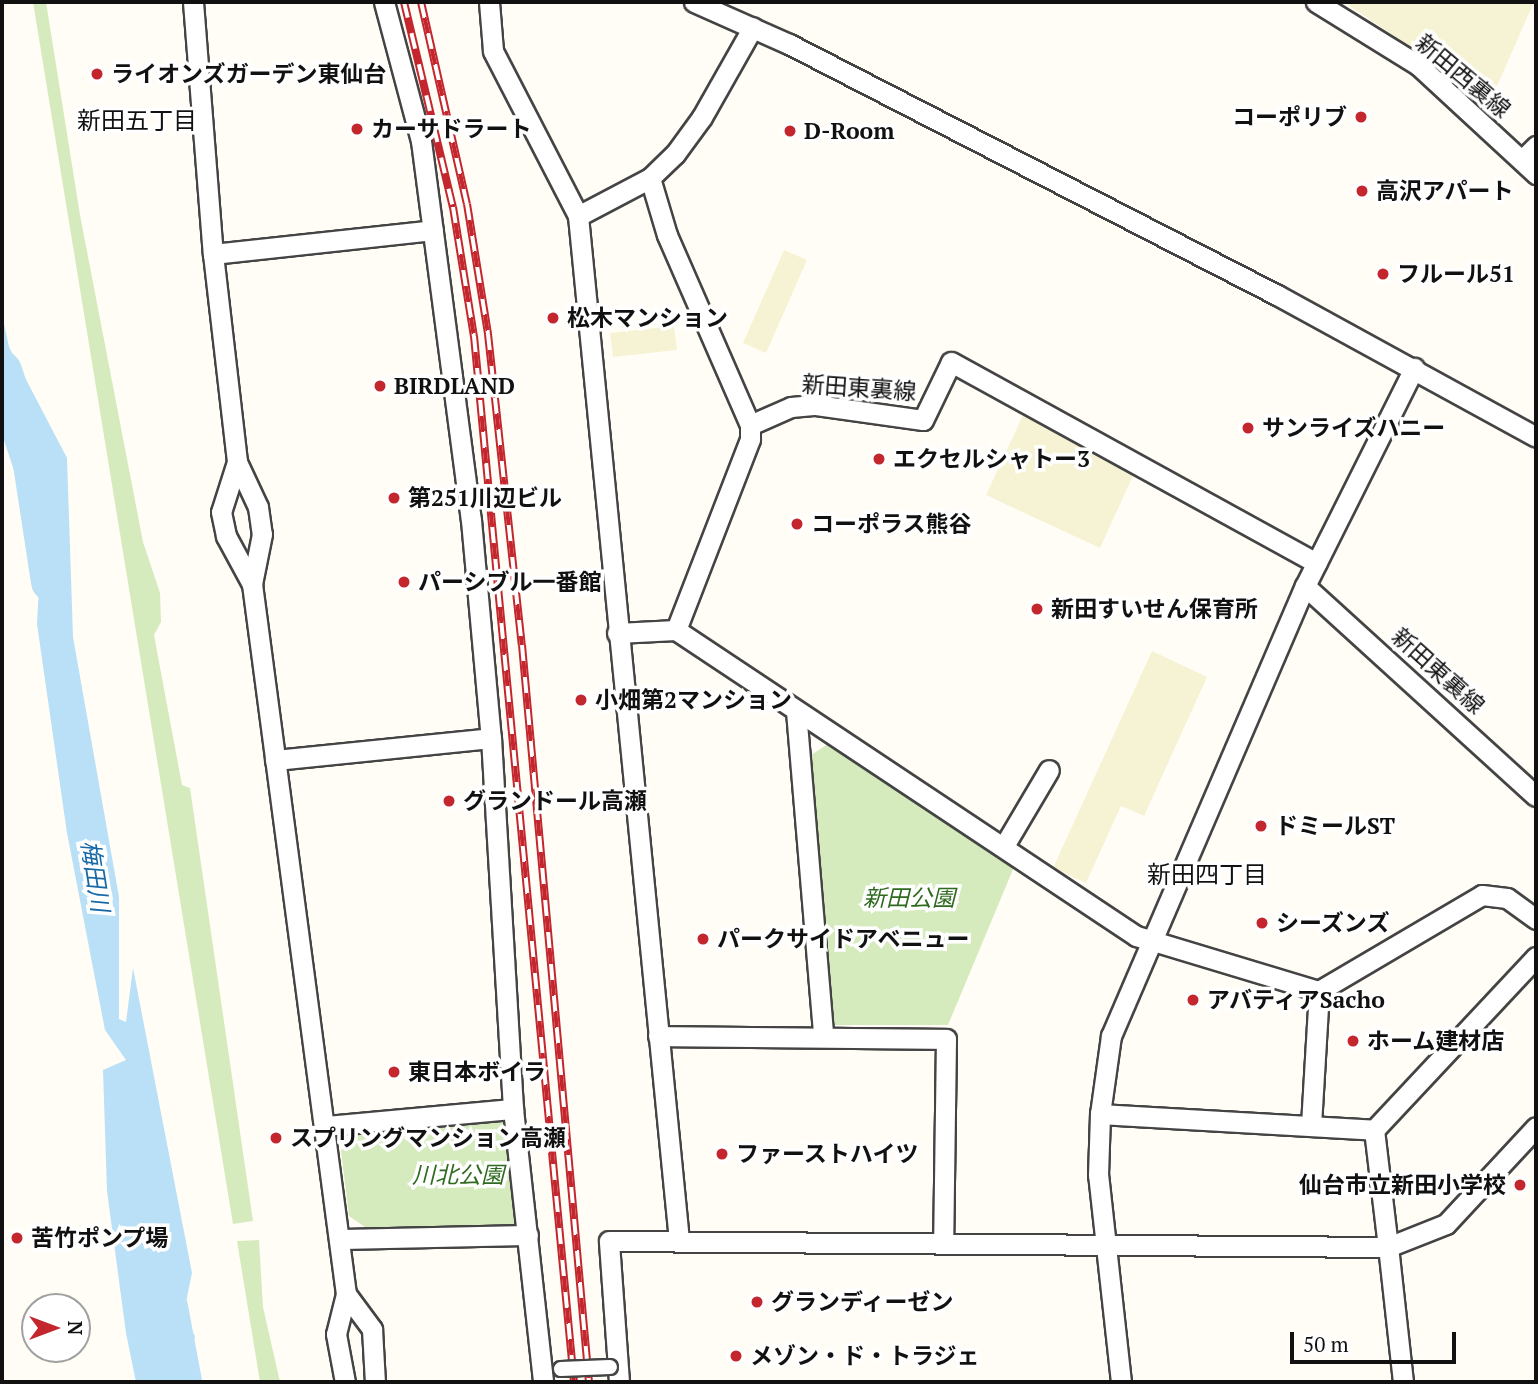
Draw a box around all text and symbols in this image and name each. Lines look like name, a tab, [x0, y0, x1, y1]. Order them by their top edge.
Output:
street label: 新田西裏線	[1410, 28, 1516, 124]
place label: ライオンズガーデン東仙台	[111, 60, 387, 88]
marker: ライオンズガーデン東仙台	[89, 66, 105, 82]
place label: コーポリブ	[1232, 103, 1347, 131]
district label: 新田五丁目	[77, 107, 197, 135]
marker: コーポリブ	[1353, 109, 1369, 125]
place label: カーサドラート	[371, 115, 532, 143]
place label: D-Room	[804, 117, 895, 145]
marker: カーサドラート	[349, 121, 365, 137]
marker: D-Room	[782, 123, 798, 139]
place label: 高沢アパート	[1376, 177, 1514, 205]
marker: 高沢アパート	[1354, 183, 1370, 199]
place label: フルール51	[1397, 260, 1515, 288]
marker: フルール51	[1375, 266, 1391, 282]
place label: 松木マンション	[567, 304, 728, 332]
marker: 松木マンション	[545, 310, 561, 326]
street label: 新田東裏線	[801, 370, 917, 406]
place label: BIRDLAND	[394, 372, 515, 400]
marker: BIRDLAND	[372, 378, 388, 394]
place label: サンライズハニー	[1262, 414, 1446, 442]
marker: サンライズハニー	[1240, 420, 1256, 436]
place label: エクセルシャトー3	[893, 445, 1090, 473]
marker: エクセルシャトー3	[871, 451, 887, 467]
place label: 第251川辺ビル	[408, 484, 562, 512]
marker: 第251川辺ビル	[386, 490, 402, 506]
place label: コーポラス熊谷	[811, 510, 972, 538]
marker: コーポラス熊谷	[789, 516, 805, 532]
place label: パーシブル一番館	[418, 568, 602, 596]
marker: パーシブル一番館	[396, 574, 412, 590]
place label: 新田すいせん保育所	[1051, 595, 1258, 623]
marker: 新田すいせん保育所	[1029, 601, 1045, 617]
street label: 新田東裏線	[1386, 622, 1490, 720]
place label: 小畑第2マンション	[595, 686, 792, 714]
marker: 小畑第2マンション	[573, 692, 589, 708]
place label: グランドール高瀬	[463, 787, 647, 815]
marker: グランドール高瀬	[441, 793, 457, 809]
place label: ドミールST	[1275, 812, 1395, 840]
marker: ドミールST	[1253, 818, 1269, 834]
water label: 梅田川	[75, 838, 115, 914]
district label: 新田四丁目	[1147, 861, 1267, 889]
park label: 新田公園	[863, 884, 955, 912]
place label: シーズンズ	[1276, 909, 1391, 937]
marker: シーズンズ	[1254, 915, 1270, 931]
place label: パークサイドアベニュー	[717, 925, 970, 953]
marker: パークサイドアベニュー	[695, 931, 711, 947]
place label: アバティアSacho	[1207, 986, 1387, 1014]
marker: アバティアSacho	[1185, 992, 1201, 1008]
place label: ホーム建材店	[1367, 1027, 1505, 1055]
marker: ホーム建材店	[1345, 1033, 1361, 1049]
place label: 東日本ボイラ	[408, 1058, 546, 1086]
marker: 東日本ボイラ	[386, 1064, 402, 1080]
place label: スプリングマンション高瀬	[290, 1124, 566, 1152]
marker: スプリングマンション高瀬	[268, 1130, 284, 1146]
place label: ファーストハイツ	[736, 1140, 920, 1168]
marker: ファーストハイツ	[714, 1146, 730, 1162]
park label: 川北公園	[412, 1161, 504, 1189]
place label: 仙台市立新田小学校	[1299, 1171, 1506, 1199]
marker: 仙台市立新田小学校	[1512, 1177, 1528, 1193]
place label: 苦竹ポンプ場	[31, 1224, 169, 1252]
marker: 苦竹ポンプ場	[9, 1230, 25, 1246]
place label: グランディーゼン	[771, 1288, 955, 1316]
north arrow	[21, 1293, 91, 1363]
marker: グランディーゼン	[749, 1294, 765, 1310]
scale bar	[1293, 1318, 1459, 1362]
text: N	[63, 1321, 88, 1335]
text: 50 m	[1303, 1330, 1349, 1358]
place label: メゾン・ド・トラジェ	[750, 1342, 980, 1370]
marker: メゾン・ド・トラジェ	[728, 1348, 744, 1364]

